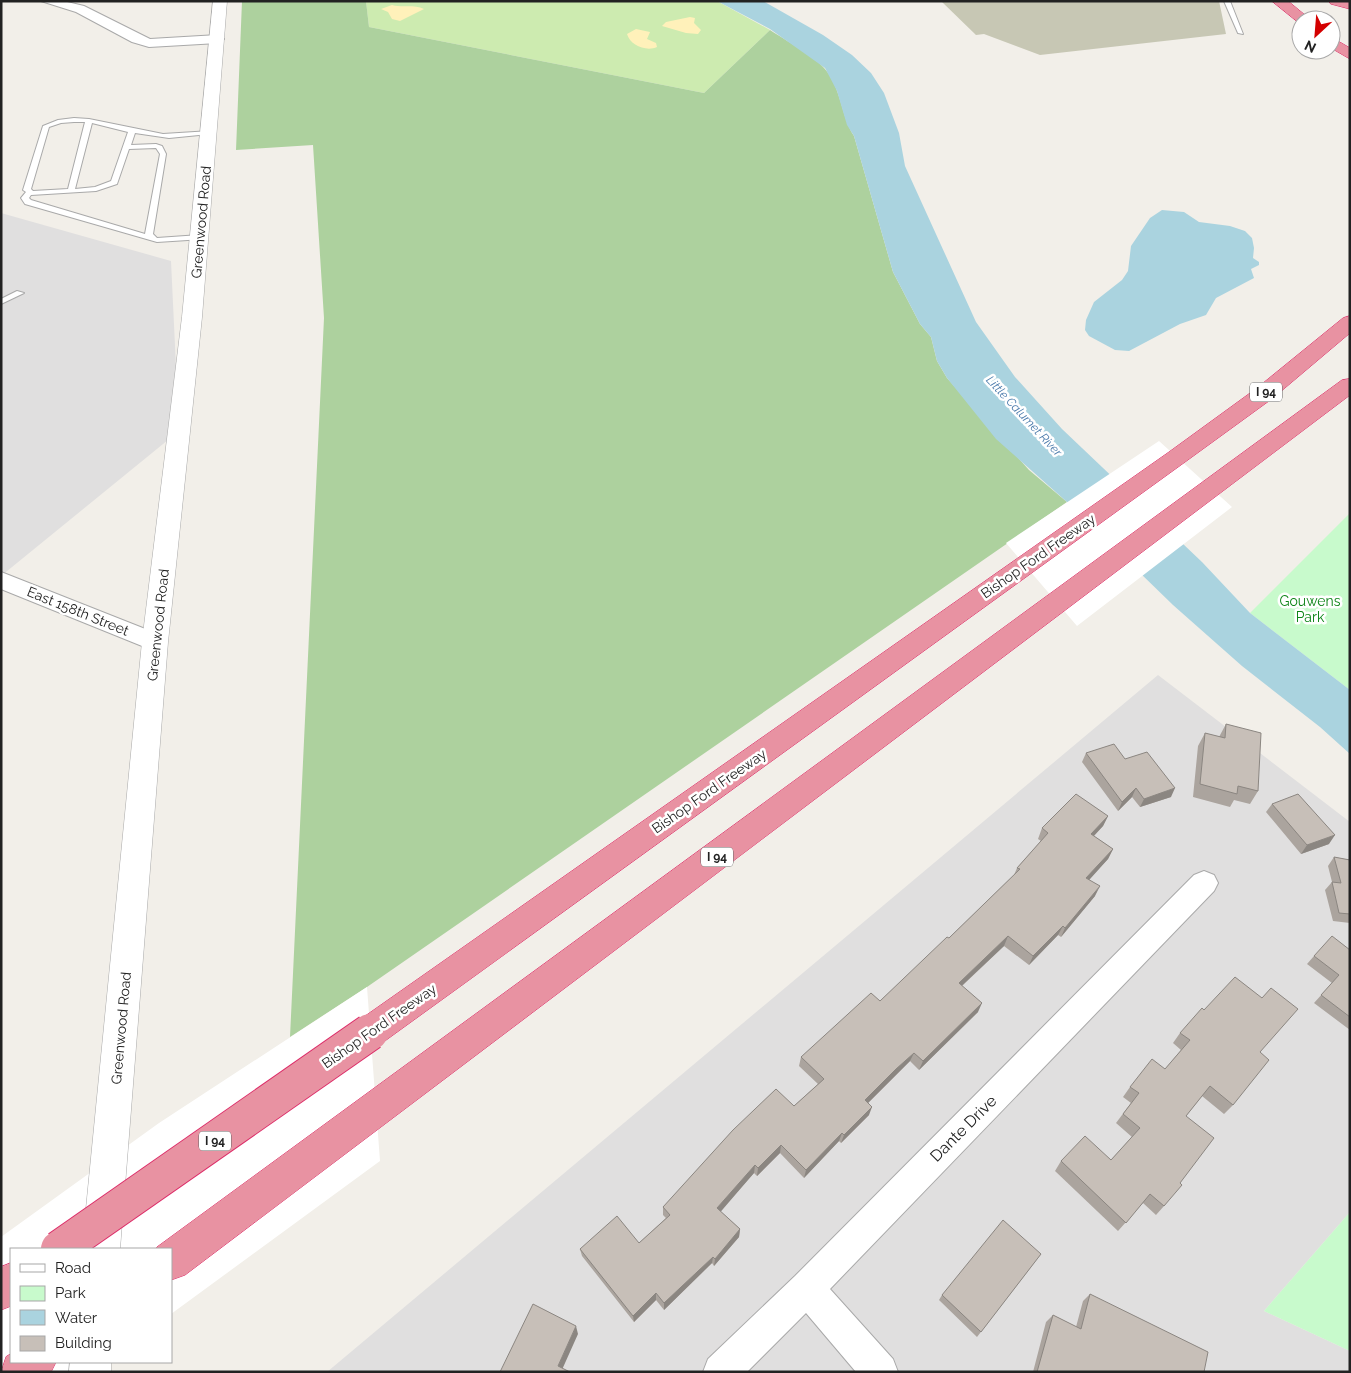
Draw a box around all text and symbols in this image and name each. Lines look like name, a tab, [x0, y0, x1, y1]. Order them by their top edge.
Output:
north arrow	[1291, 10, 1341, 60]
text: N	[1302, 37, 1319, 56]
street label: Greenwood Road	[188, 165, 214, 279]
water label: Little Calumet River	[983, 373, 1065, 460]
road number: I 94	[1250, 382, 1282, 402]
street label: Bishop Ford Freeway	[978, 510, 1099, 601]
street label: Greenwood Road	[144, 568, 172, 682]
street label: East 158th Street	[25, 583, 131, 639]
park label: Gouwens Park	[1280, 593, 1341, 625]
street label: Bishop Ford Freeway	[649, 745, 770, 836]
road number: I 94	[701, 848, 733, 866]
street label: Greenwood Road	[108, 971, 134, 1085]
street label: Bishop Ford Freeway	[319, 980, 440, 1071]
street label: Dante Drive	[926, 1091, 1001, 1166]
road number: I 94	[199, 1132, 231, 1150]
legend	[10, 1248, 172, 1363]
text: Road	[55, 1259, 91, 1277]
text: Park	[55, 1284, 86, 1302]
text: Water	[55, 1309, 98, 1327]
text: Building	[55, 1334, 112, 1352]

